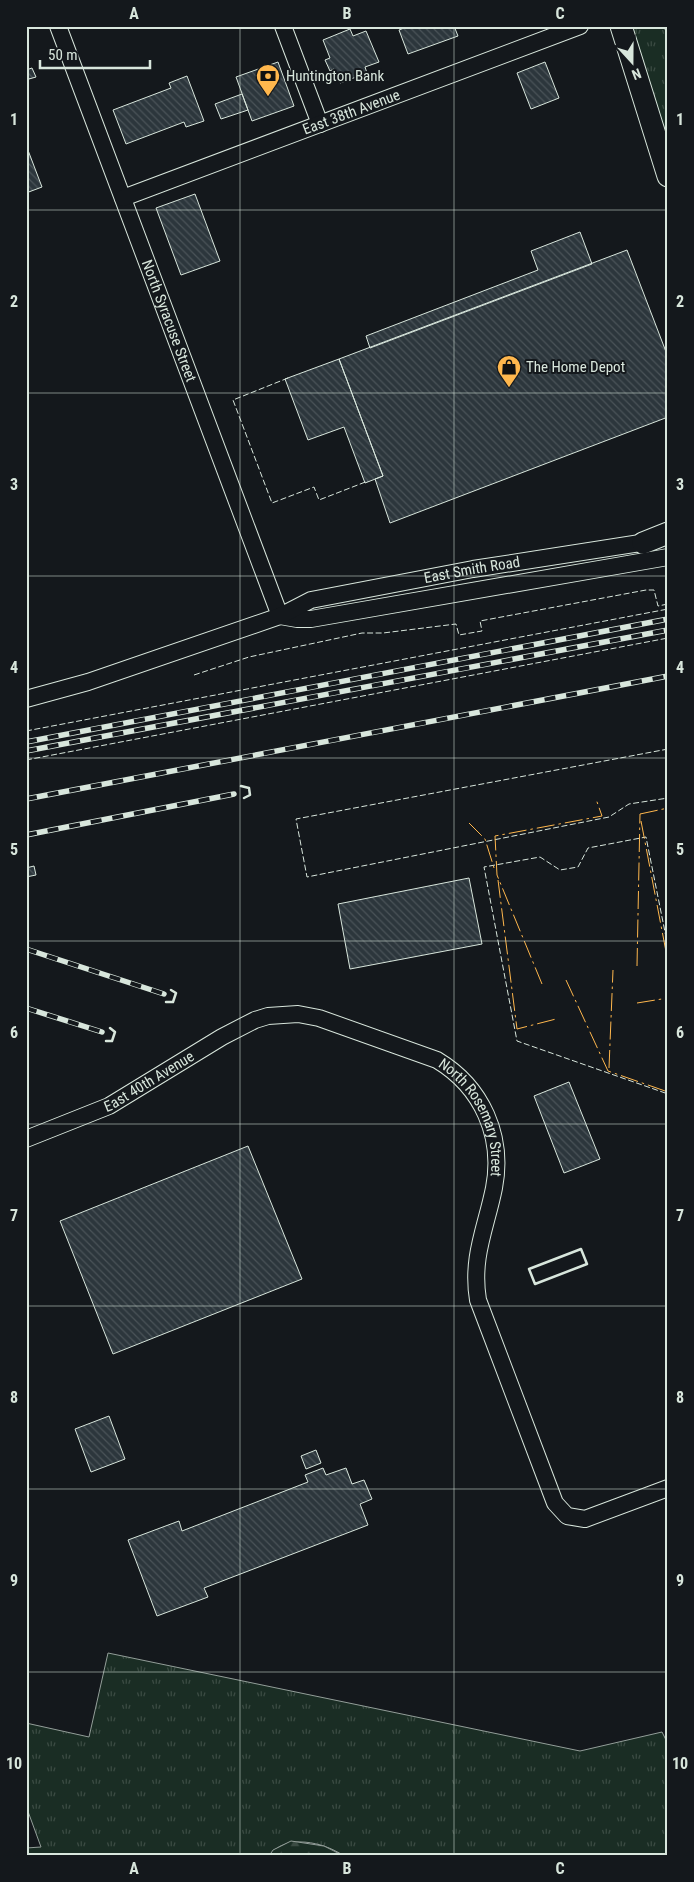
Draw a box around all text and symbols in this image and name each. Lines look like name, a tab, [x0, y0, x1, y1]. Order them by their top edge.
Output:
text: A	[129, 4, 139, 23]
text: B	[343, 4, 352, 23]
text: C	[555, 4, 565, 23]
scale bar	[40, 38, 150, 70]
north arrow	[606, 38, 656, 88]
text: 50 m	[48, 46, 78, 64]
bank icon: Huntington Bank	[255, 63, 281, 97]
text: N	[630, 65, 644, 83]
place label: Huntington Bank	[286, 67, 385, 85]
street label: East 38th Avenue	[300, 86, 403, 139]
text: 1	[10, 110, 18, 129]
text: 1	[676, 110, 684, 129]
street label: North Syracuse Street	[138, 257, 200, 384]
text: 2	[10, 292, 18, 311]
text: 2	[676, 292, 684, 311]
shop icon: The Home Depot	[496, 354, 522, 388]
place label: The Home Depot	[526, 358, 625, 376]
text: 3	[10, 475, 18, 494]
text: 3	[676, 475, 684, 494]
street label: East Smith Road	[422, 553, 521, 587]
text: 4	[10, 658, 18, 677]
text: 4	[676, 658, 684, 677]
text: 5	[10, 840, 18, 859]
text: 5	[676, 840, 684, 859]
text: 6	[10, 1023, 18, 1042]
text: 6	[676, 1023, 684, 1042]
street label: East 40th Avenue	[101, 1047, 197, 1116]
street label: North Rosemary Street	[435, 1055, 505, 1177]
text: 7	[10, 1206, 18, 1225]
text: 7	[676, 1206, 684, 1225]
text: 8	[10, 1388, 18, 1407]
text: 8	[676, 1388, 684, 1407]
text: 9	[10, 1571, 18, 1590]
text: 9	[676, 1571, 684, 1590]
text: 10	[6, 1754, 22, 1773]
text: 10	[672, 1754, 688, 1773]
text: A	[129, 1859, 139, 1878]
text: B	[343, 1859, 352, 1878]
text: C	[555, 1859, 565, 1878]

